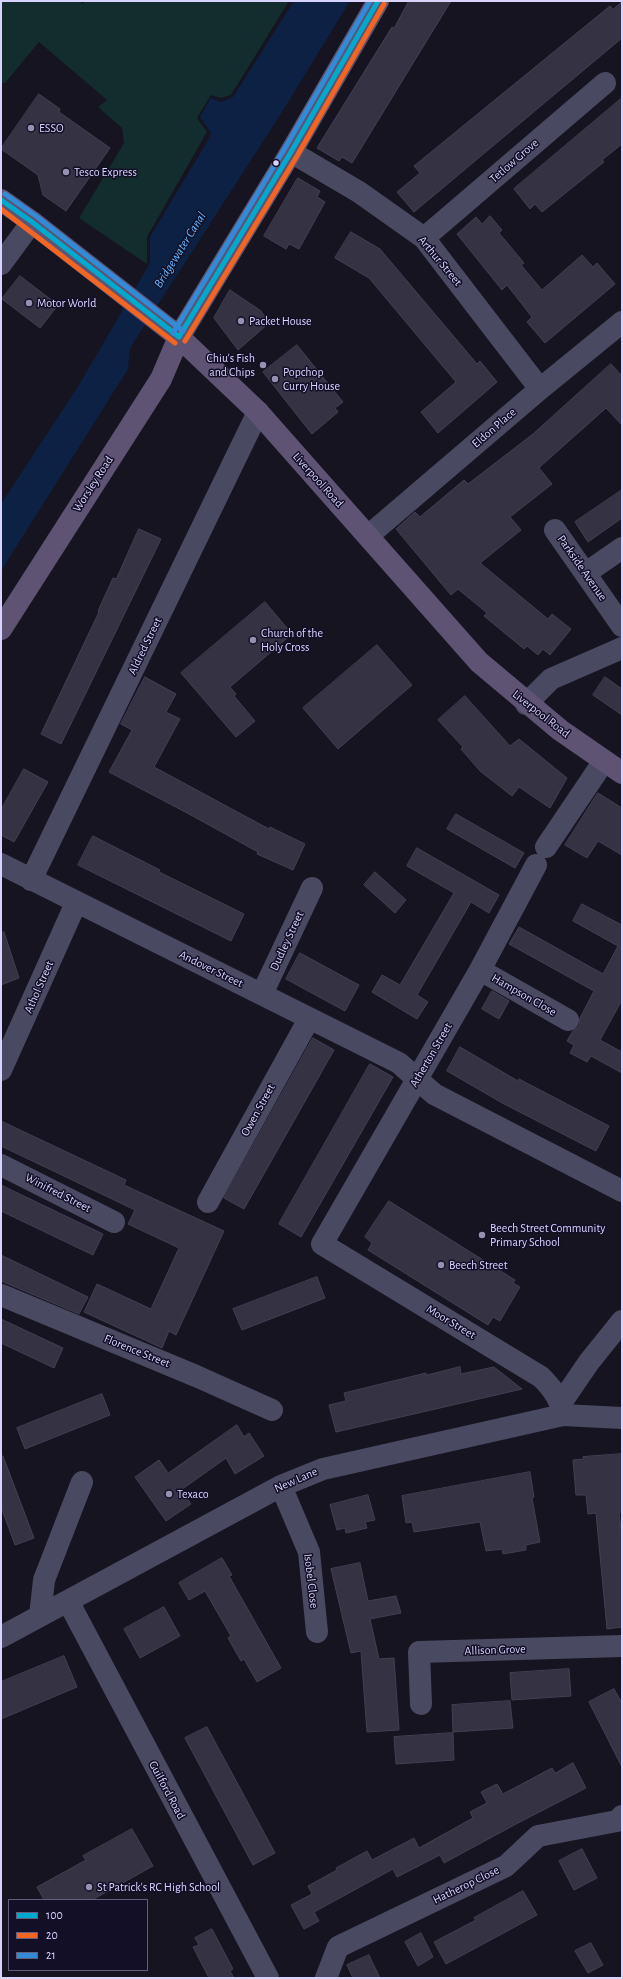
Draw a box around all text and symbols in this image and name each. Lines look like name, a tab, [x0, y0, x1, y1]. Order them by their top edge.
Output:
place label: ESSO	[39, 121, 64, 135]
marker: ESSO	[26, 123, 36, 133]
street label: Tetlow Grove	[487, 136, 541, 186]
unlabelled marker	[271, 158, 281, 168]
place label: Tesco Express	[74, 165, 137, 179]
marker: Tesco Express	[61, 167, 71, 177]
water label: Bridgewater Canal	[150, 209, 210, 291]
street label: Arthur Street	[415, 233, 465, 289]
place label: Motor World	[37, 296, 96, 310]
marker: Motor World	[24, 298, 34, 308]
place label: Packet House	[249, 314, 312, 328]
marker: Packet House	[236, 316, 246, 326]
place label: Chiu's Fish and Chips	[207, 351, 255, 379]
marker: Chiu's Fish and Chips	[258, 360, 268, 370]
place label: Popchop Curry House	[283, 365, 340, 393]
marker: Popchop Curry House	[270, 374, 280, 384]
street label: Eldon Place	[469, 405, 519, 451]
street label: Liverpool Road	[290, 450, 346, 510]
street label: Worsley Road	[70, 453, 116, 515]
street label: Parkside Avenue	[554, 532, 610, 604]
street label: Aldred Street	[125, 615, 165, 677]
place label: Church of the Holy Cross	[261, 626, 323, 654]
marker: Church of the Holy Cross	[248, 635, 258, 645]
street label: Liverpool Road	[509, 687, 573, 741]
street label: Dudley Street	[267, 909, 307, 973]
street label: Andover Street	[177, 947, 245, 991]
street label: Athol Street	[21, 959, 57, 1015]
street label: Hampson Close	[489, 971, 559, 1019]
street label: Atherton Street	[407, 1020, 455, 1090]
street label: Owen Street	[238, 1081, 278, 1139]
street label: Winifred Street	[23, 1170, 93, 1216]
place label: Beech Street Community Primary School	[490, 1221, 605, 1249]
marker: Beech Street Community Primary School	[477, 1230, 487, 1240]
place label: Beech Street	[449, 1258, 507, 1272]
marker: Beech Street	[436, 1260, 446, 1270]
street label: Moor Street	[424, 1302, 478, 1342]
street label: Florence Street	[102, 1331, 172, 1371]
street label: New Lane	[272, 1464, 320, 1496]
place label: Texaco	[177, 1487, 209, 1501]
marker: Texaco	[164, 1489, 174, 1499]
street label: Isobel Close	[301, 1553, 321, 1609]
street label: Allison Grove	[464, 1642, 526, 1658]
street label: Guilford Road	[146, 1758, 188, 1822]
street label: Hatherop Close	[430, 1863, 502, 1907]
place label: St Patrick's RC High School	[97, 1880, 220, 1894]
marker: St Patrick's RC High School	[84, 1882, 94, 1892]
legend	[8, 1899, 148, 1971]
text: 100	[46, 1909, 63, 1921]
text: 20	[46, 1929, 58, 1941]
text: 21	[46, 1949, 56, 1961]

